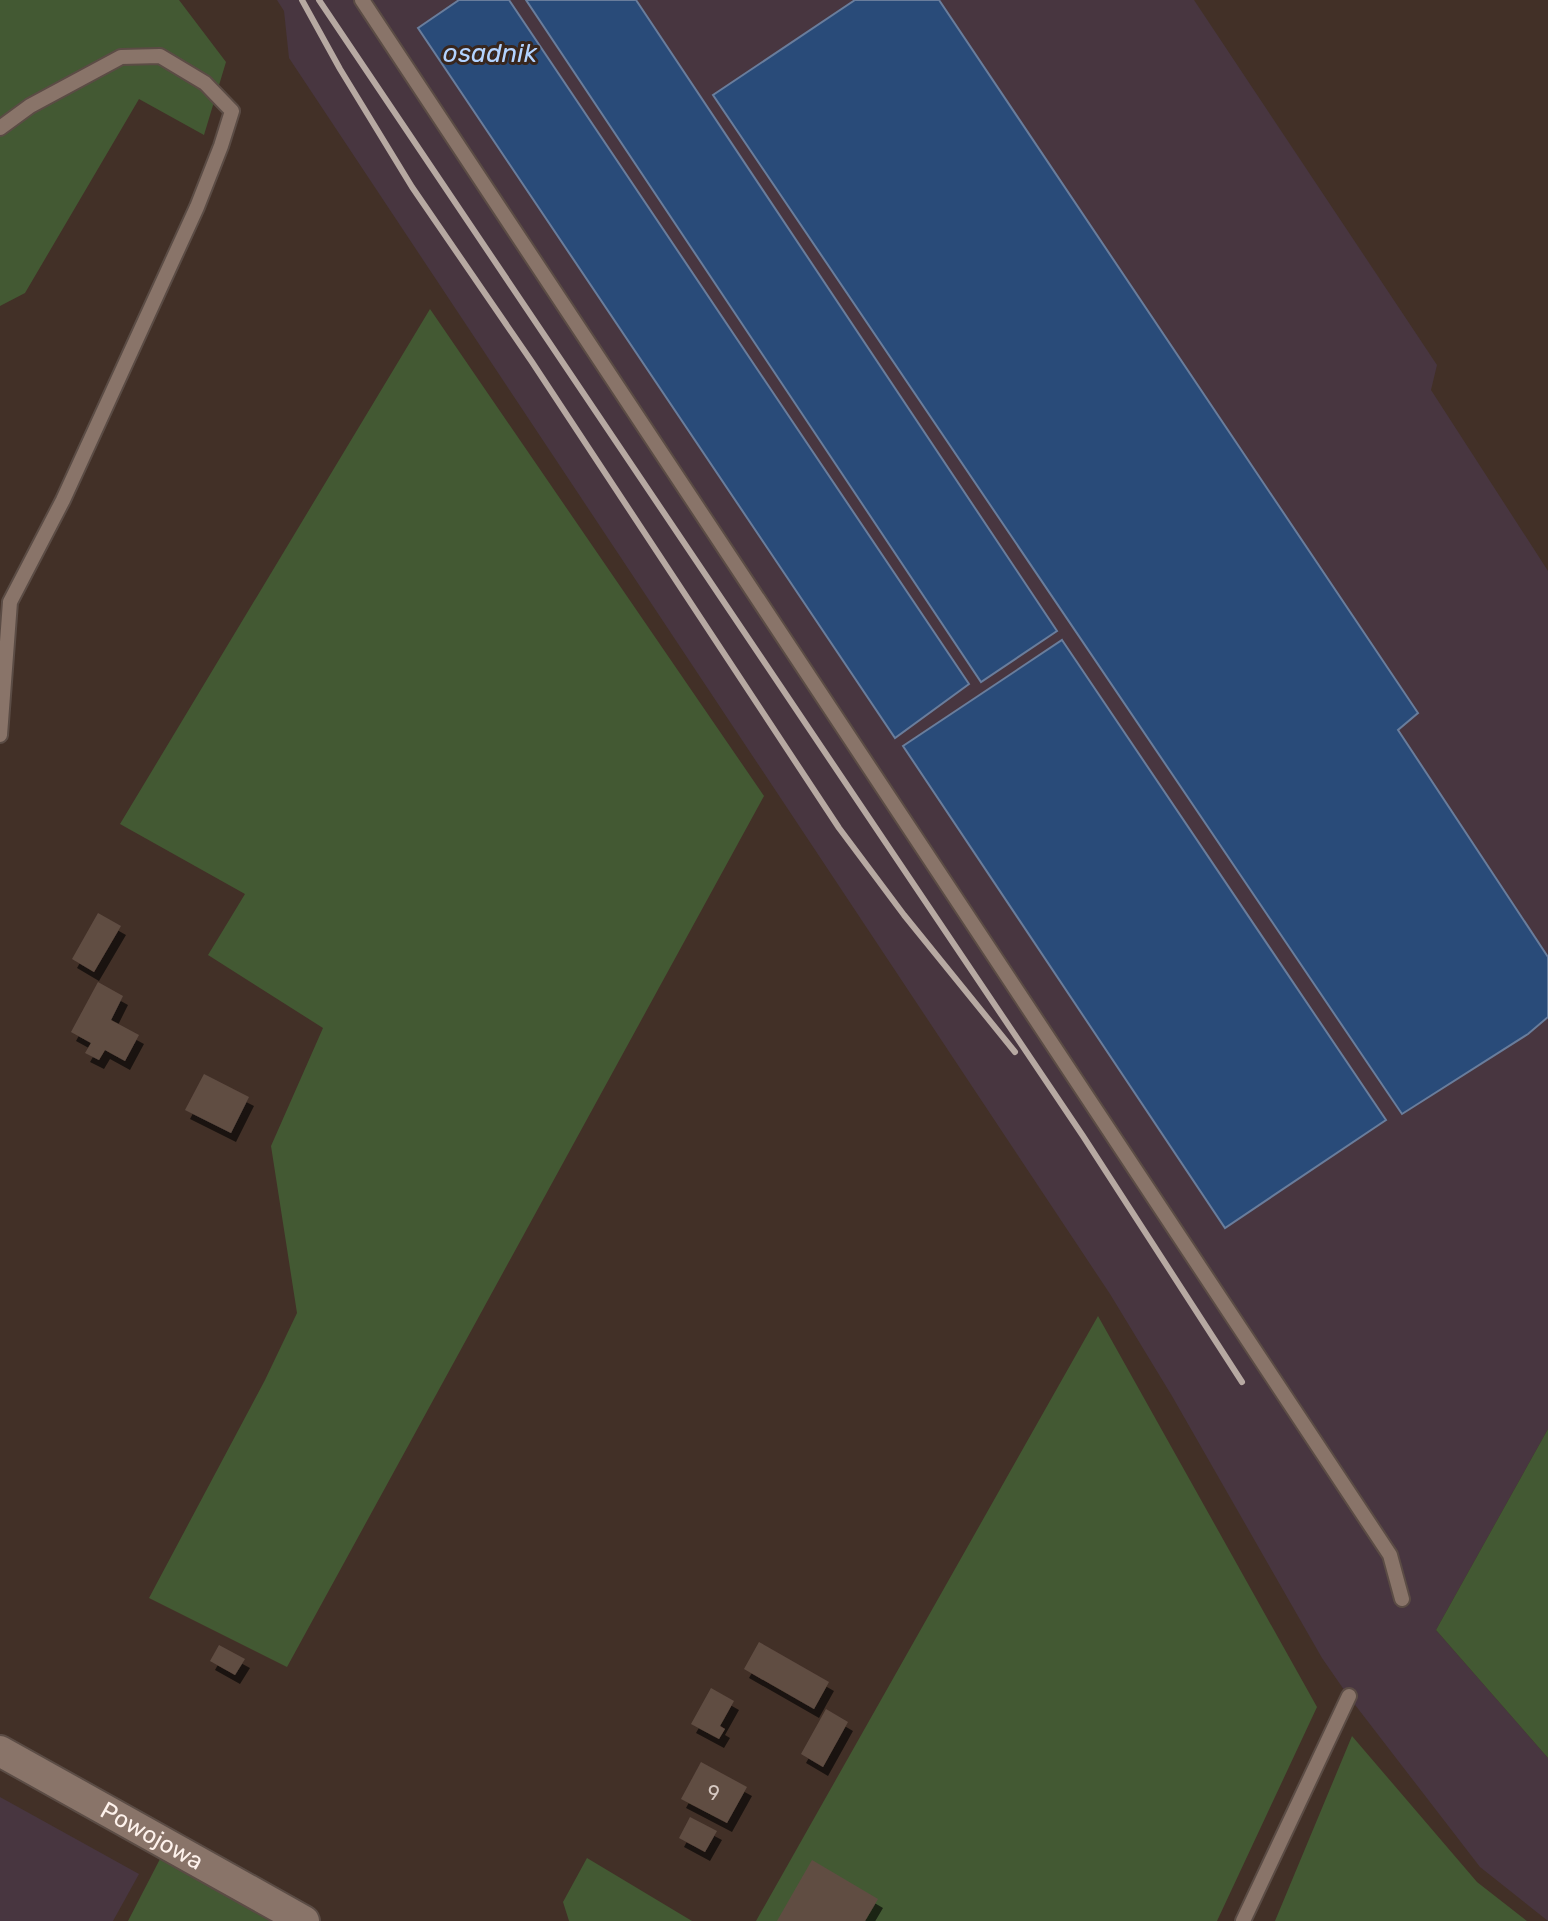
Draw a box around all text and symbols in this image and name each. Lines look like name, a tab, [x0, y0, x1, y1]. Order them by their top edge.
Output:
water label: osadnik	[443, 38, 538, 69]
house number: 9	[708, 1781, 720, 1805]
street label: Powojowa	[96, 1796, 208, 1876]

